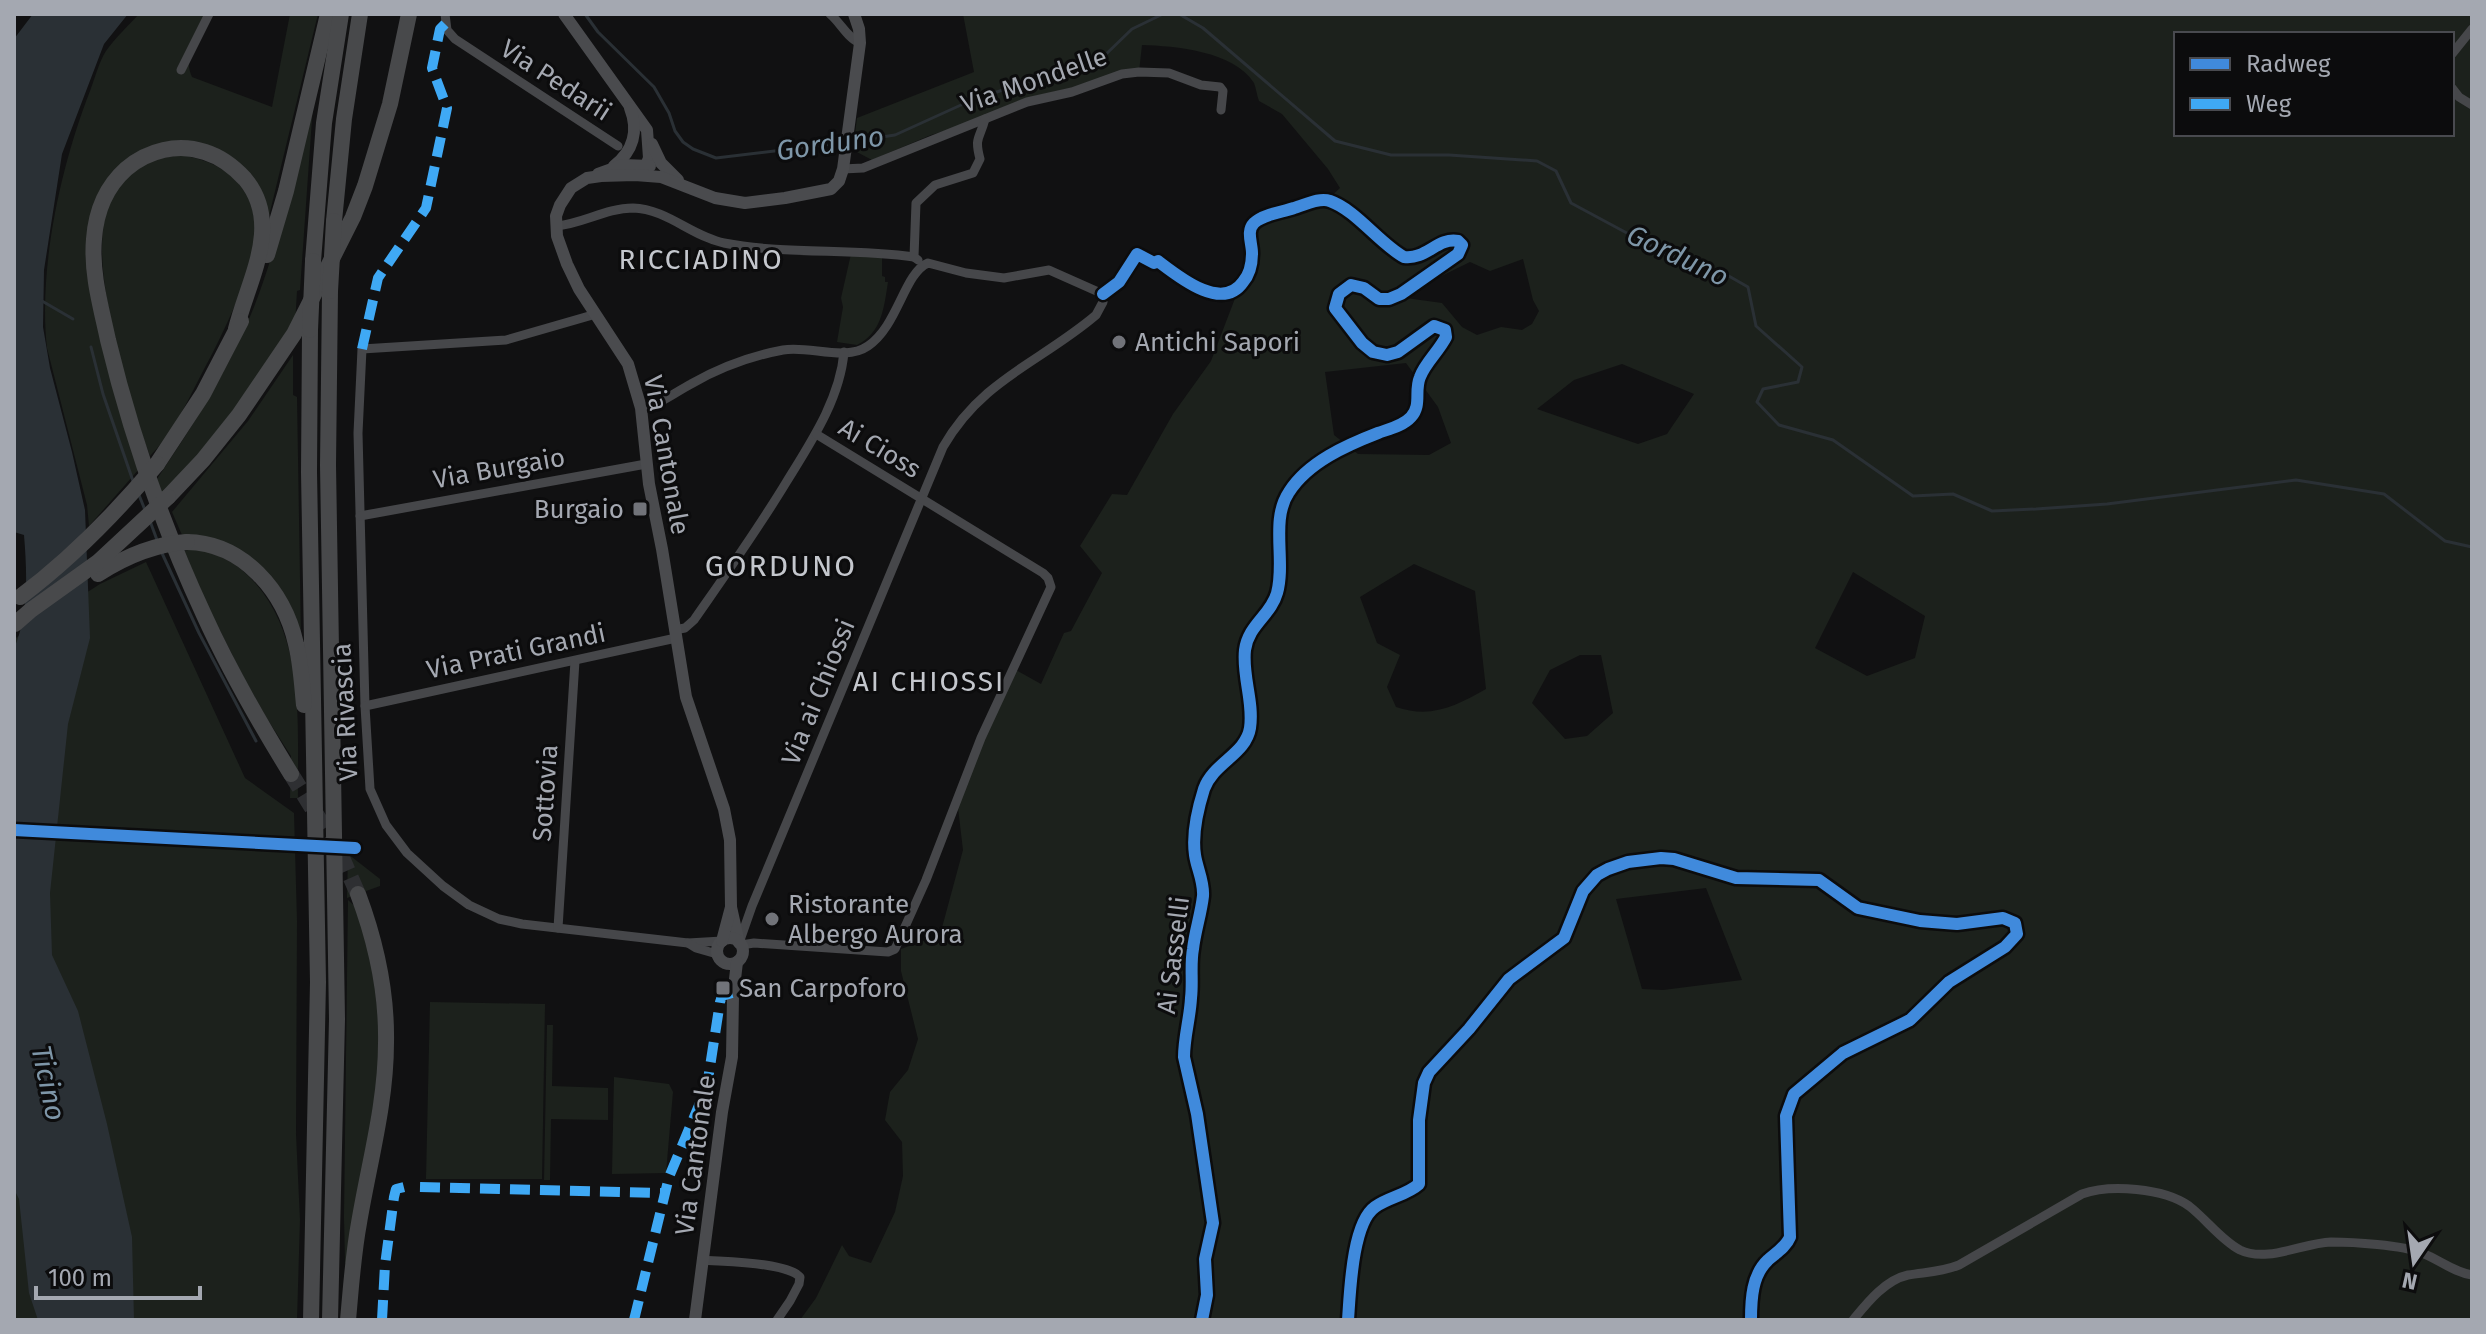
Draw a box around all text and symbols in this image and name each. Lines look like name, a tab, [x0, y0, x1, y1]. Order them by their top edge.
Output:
legend	[2174, 32, 2454, 136]
street label: Via Pedarii	[495, 33, 617, 128]
street label: Via Mondelle	[957, 41, 1111, 120]
text: Radweg	[2246, 50, 2331, 78]
text: Weg	[2246, 90, 2292, 118]
water label: Gorduno	[774, 120, 886, 167]
water label: Gorduno	[1622, 218, 1734, 293]
district label: RICCIADINO	[618, 243, 784, 276]
place label: Antichi Sapori	[1135, 327, 1300, 358]
marker: Antichi Sapori	[1110, 333, 1128, 351]
street label: Via Cantonale	[637, 373, 696, 537]
street label: Ai Cioss	[833, 412, 926, 485]
street label: Via Burgaio	[431, 442, 567, 495]
place label: Burgaio	[534, 494, 624, 525]
marker: Burgaio	[631, 500, 649, 518]
district label: GORDUNO	[705, 548, 857, 584]
street label: Via ai Chiossi	[775, 615, 862, 770]
street label: Via Prati Grandi	[424, 617, 608, 686]
street label: Via Rivascia	[326, 642, 365, 782]
district label: AI CHIOSSI	[853, 665, 1005, 698]
street label: Sottovia	[527, 744, 564, 843]
place label: Ristorante Albergo Aurora	[788, 889, 963, 950]
street label: Ai Sasselli	[1151, 895, 1196, 1015]
marker: Ristorante Albergo Aurora	[763, 910, 781, 928]
place label: San Carpoforo	[739, 973, 907, 1004]
marker: San Carpoforo	[714, 979, 732, 997]
water label: Ticino	[25, 1043, 73, 1123]
street label: Via Cantonale	[669, 1073, 722, 1237]
north arrow	[2374, 1222, 2454, 1302]
scale bar	[36, 1250, 200, 1300]
text: 100 m	[48, 1264, 112, 1292]
text: N	[2399, 1266, 2420, 1296]

